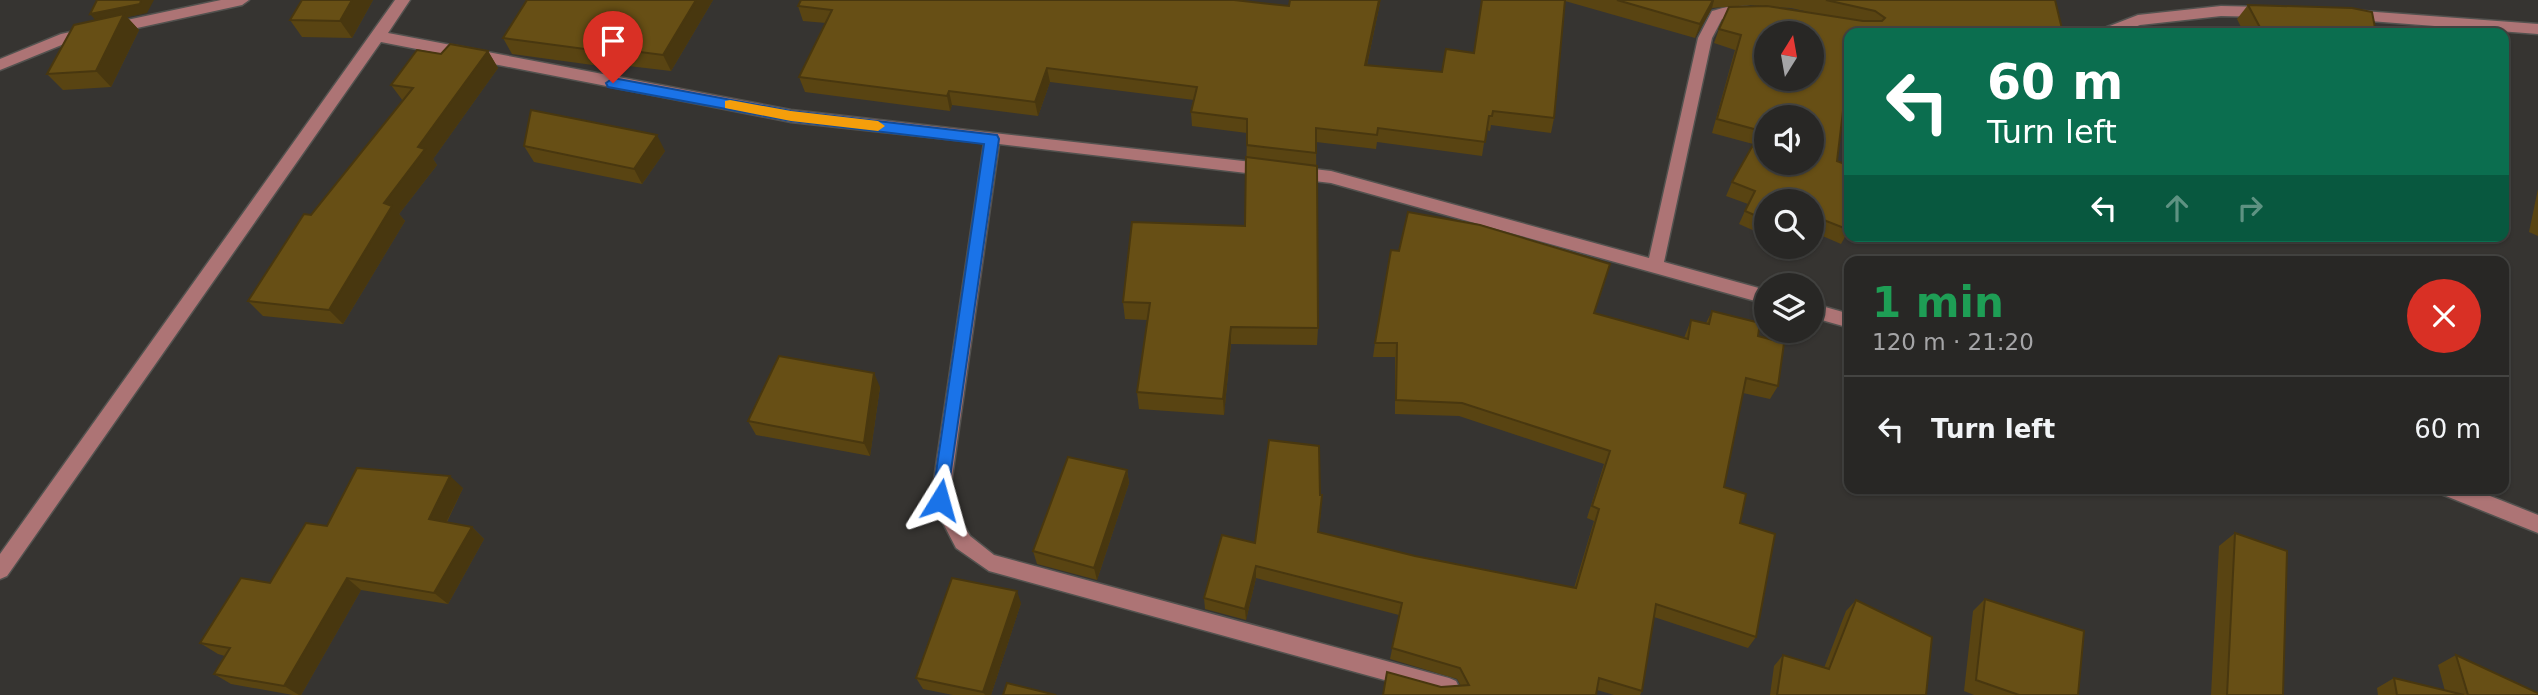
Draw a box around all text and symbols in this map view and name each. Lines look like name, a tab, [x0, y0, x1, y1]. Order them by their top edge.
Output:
pin	[583, 11, 643, 83]
north arrow	[1754, 21, 1824, 91]
map controls	[1754, 21, 1824, 343]
icon: arrive	[594, 22, 632, 60]
text: 60 m	[1987, 54, 2123, 111]
icon: left	[1872, 56, 1963, 147]
button: sound	[1754, 105, 1824, 175]
text: Turn left	[1987, 113, 2117, 151]
button: search	[1754, 189, 1824, 259]
icon: left	[2085, 189, 2123, 227]
icon: ahead	[2158, 189, 2196, 227]
icon: right	[2231, 189, 2269, 227]
button: layers	[1754, 273, 1824, 343]
text: 1 min	[1872, 278, 2004, 327]
button: close	[2407, 279, 2481, 353]
text: 120 m · 21:20	[1872, 329, 2034, 355]
icon: left	[1872, 410, 1910, 448]
text: Turn left	[1931, 414, 2055, 444]
text: 60 m	[2414, 414, 2481, 444]
position arrow	[903, 463, 977, 537]

